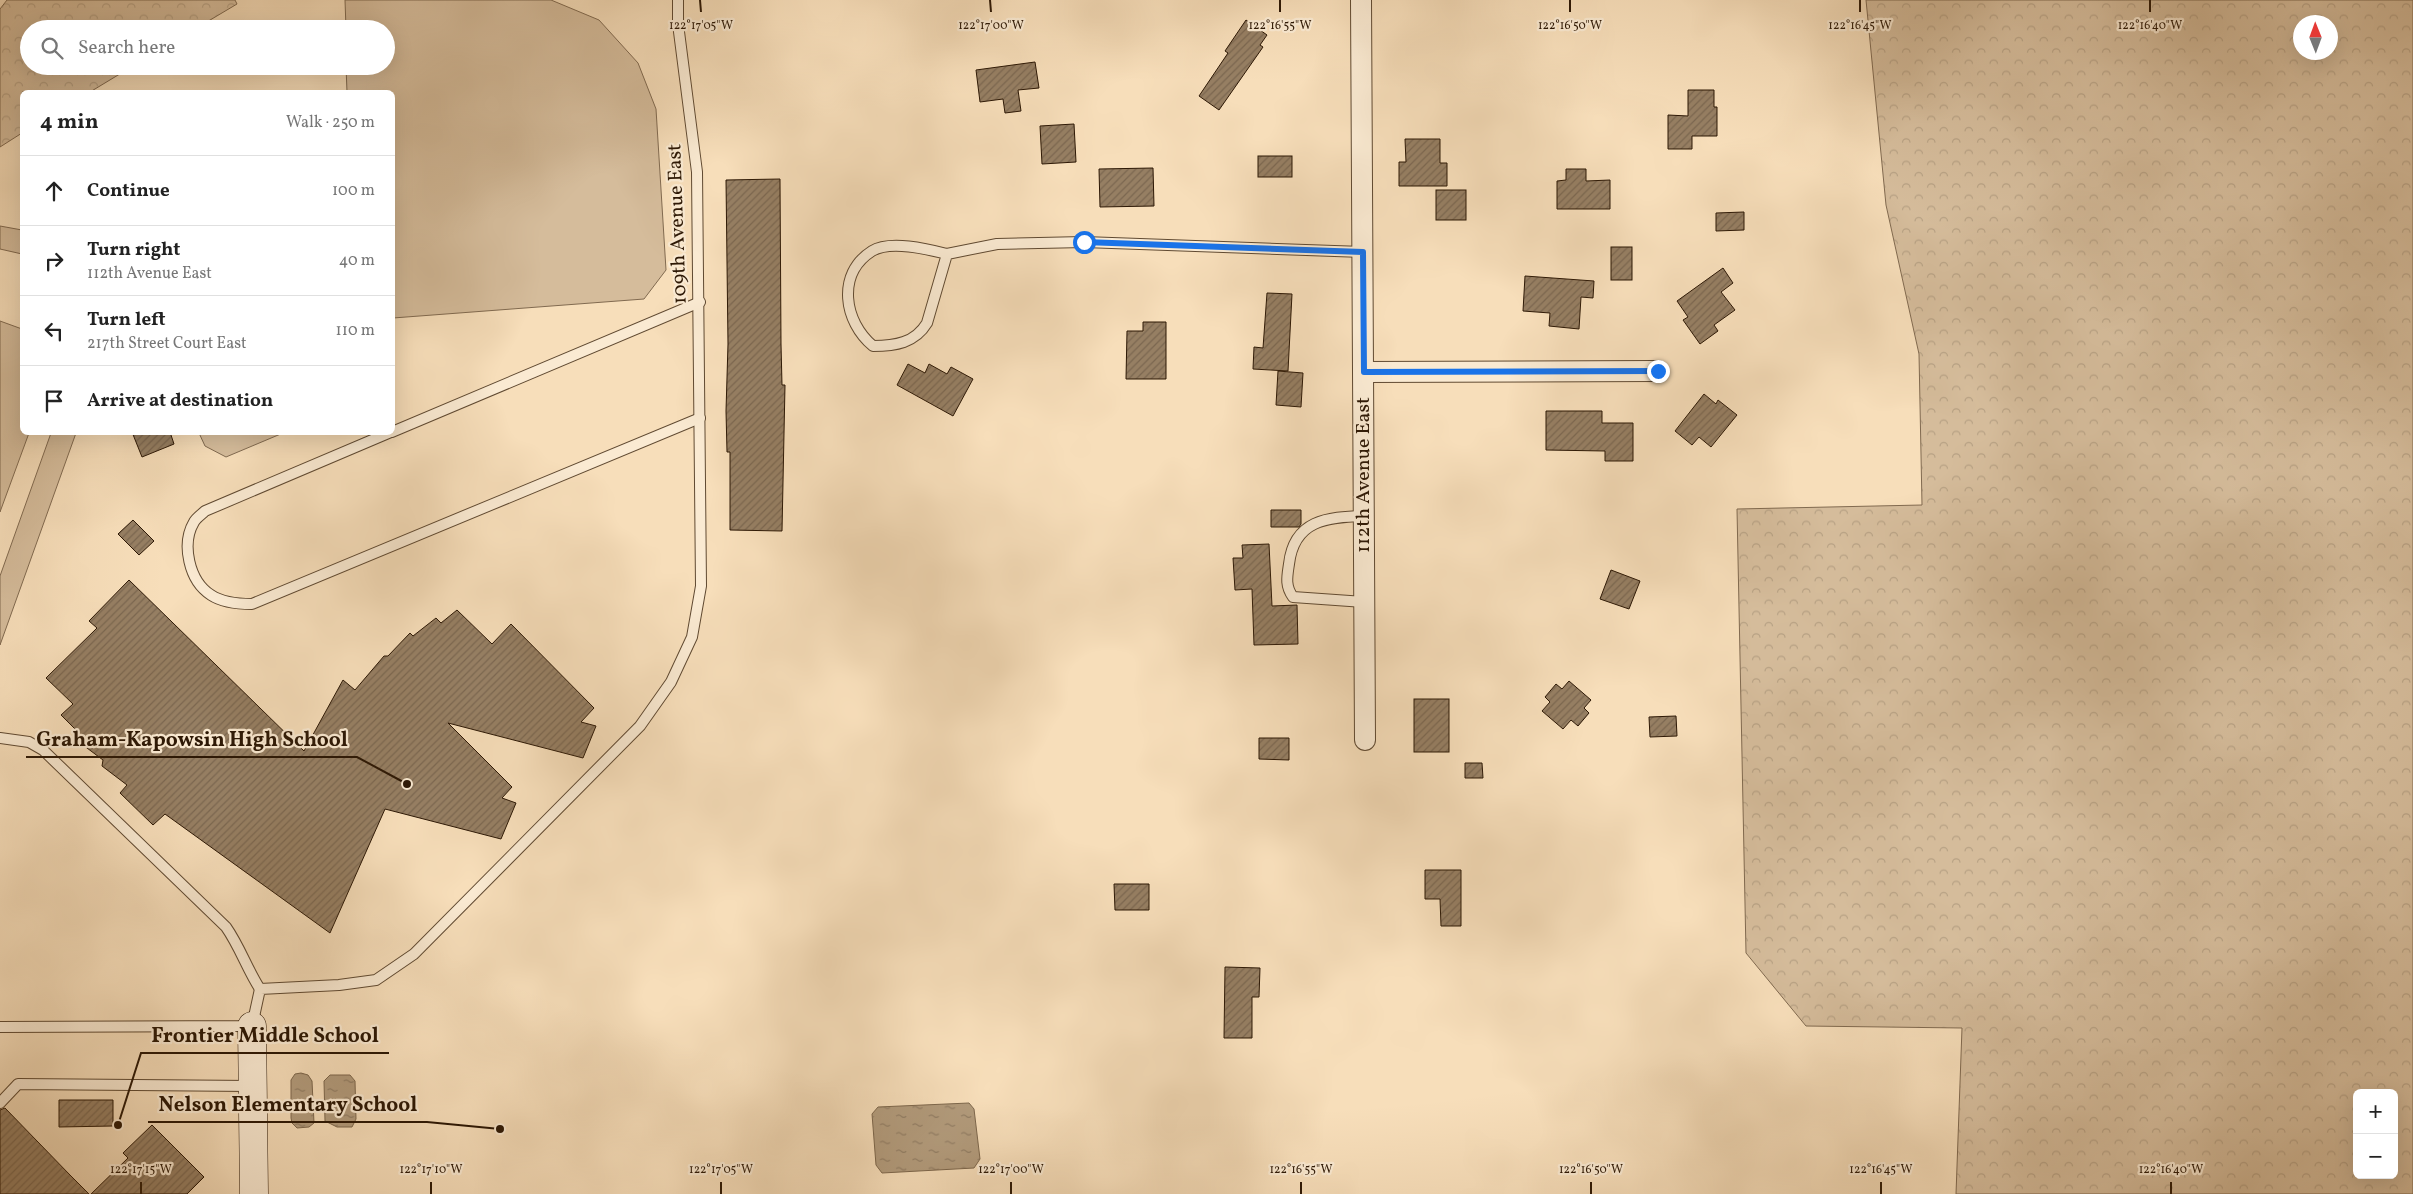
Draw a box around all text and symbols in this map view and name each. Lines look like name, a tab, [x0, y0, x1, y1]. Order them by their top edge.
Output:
north arrow	[2293, 15, 2338, 60]
text: 122°17'05"W	[669, 18, 733, 34]
text: 122°17'00"W	[958, 18, 1024, 34]
text: 122°16'55"W	[1248, 18, 1312, 34]
text: 122°16'50"W	[1538, 18, 1602, 34]
text: 122°16'45"W	[1828, 18, 1892, 34]
text: 122°16'40"W	[2118, 18, 2182, 34]
search box	[20, 20, 395, 75]
icon: search	[38, 34, 66, 62]
text: Search here	[78, 35, 175, 61]
text: 4 min	[40, 108, 99, 137]
text: Walk · 250 m	[286, 112, 375, 134]
street label: 109th Avenue East	[661, 143, 695, 305]
icon: ahead	[40, 177, 68, 205]
text: Continue	[87, 178, 170, 204]
text: 100 m	[332, 180, 375, 202]
route start	[1073, 231, 1096, 254]
text: Turn right	[87, 237, 180, 263]
icon: right	[40, 247, 68, 275]
text: 40 m	[339, 250, 375, 272]
text: 112th Avenue East	[87, 263, 212, 285]
text: Turn left	[87, 307, 166, 333]
icon: left	[40, 317, 68, 345]
text: 110 m	[336, 320, 375, 342]
text: 217th Street Court East	[87, 333, 247, 355]
route end	[1647, 360, 1670, 383]
icon: arrive	[40, 387, 68, 415]
text: Arrive at destination	[87, 388, 273, 414]
street label: 112th Avenue East	[1350, 397, 1378, 553]
callout: Graham-Kapowsin High School	[26, 721, 357, 757]
text: Graham-Kapowsin High School	[36, 726, 348, 755]
callout: Frontier Middle School	[141, 1017, 389, 1053]
text: Frontier Middle School	[151, 1022, 379, 1051]
callout: Nelson Elementary School	[148, 1086, 427, 1122]
map controls	[2353, 1089, 2398, 1179]
button: +	[2353, 1089, 2398, 1134]
text: Nelson Elementary School	[159, 1091, 417, 1120]
button: −	[2353, 1134, 2398, 1179]
text: 122°17'15"W	[110, 1162, 172, 1178]
text: 122°17'10"W	[399, 1162, 463, 1178]
text: 122°17'05"W	[689, 1162, 753, 1178]
text: 122°17'00"W	[978, 1162, 1044, 1178]
text: 122°16'55"W	[1269, 1162, 1333, 1178]
text: 122°16'50"W	[1559, 1162, 1623, 1178]
text: 122°16'45"W	[1849, 1162, 1913, 1178]
text: 122°16'40"W	[2139, 1162, 2203, 1178]

